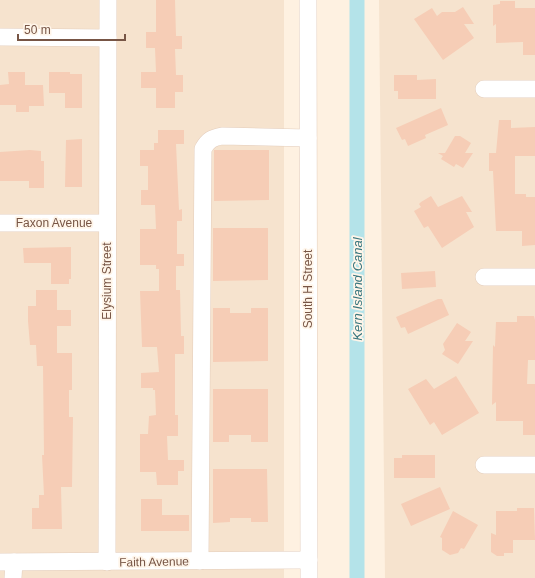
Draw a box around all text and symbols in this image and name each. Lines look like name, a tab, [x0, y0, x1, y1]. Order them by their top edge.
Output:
scale bar	[18, 16, 125, 42]
text: 50 m	[24, 23, 51, 37]
street label: Faxon Avenue	[16, 216, 93, 230]
water label: Kern Island Canal	[350, 236, 365, 341]
street label: Elysium Street	[100, 242, 114, 320]
street label: South H Street	[301, 249, 315, 328]
street label: Faith Avenue	[119, 554, 189, 570]

